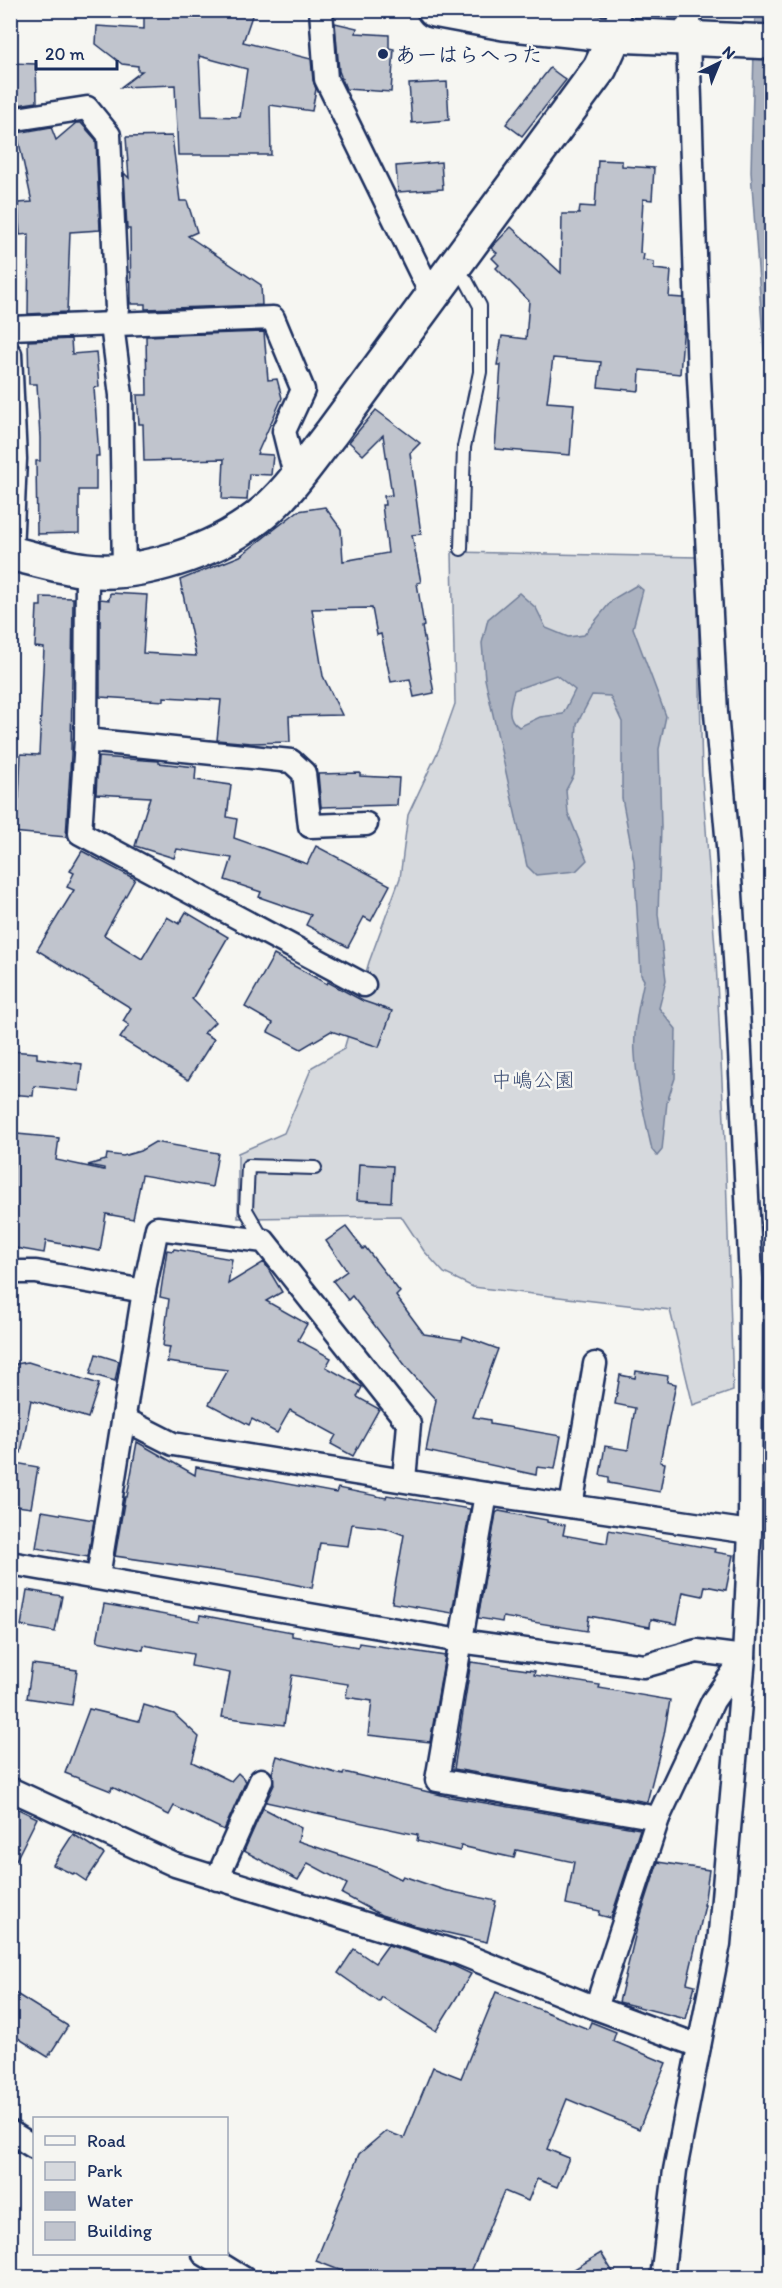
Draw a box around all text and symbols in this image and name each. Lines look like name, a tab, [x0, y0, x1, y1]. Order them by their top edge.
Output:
scale bar	[36, 33, 117, 71]
north arrow	[689, 33, 749, 93]
place label: あーはらへった	[395, 42, 542, 67]
text: N	[718, 42, 739, 63]
text: 20 m	[45, 43, 85, 65]
marker: あーはらへった	[376, 47, 390, 61]
park label: 中嶋公園	[491, 1067, 575, 1092]
legend	[33, 2117, 228, 2255]
text: Road	[87, 2130, 126, 2152]
text: Park	[87, 2160, 122, 2182]
text: Water	[87, 2190, 133, 2212]
text: Building	[87, 2220, 153, 2242]

